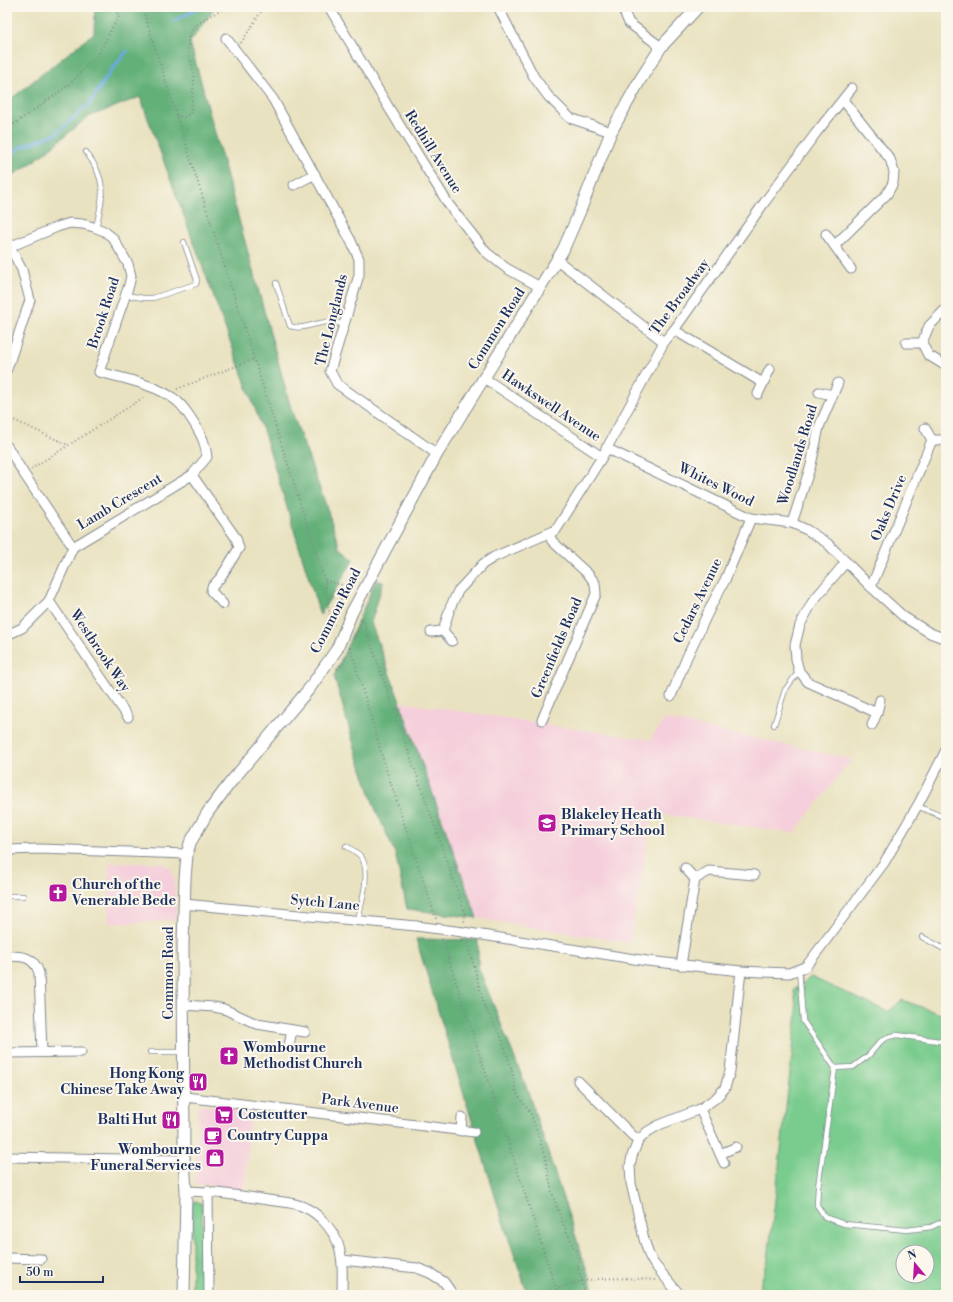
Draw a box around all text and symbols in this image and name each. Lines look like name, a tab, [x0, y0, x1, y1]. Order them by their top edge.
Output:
street label: Redhill Avenue	[400, 107, 466, 197]
street label: The Broadway	[646, 255, 714, 339]
street label: The Longlands	[312, 272, 352, 368]
street label: Brook Road	[84, 275, 124, 352]
street label: Common Road	[465, 285, 529, 373]
street label: Hawkswell Avenue	[498, 366, 604, 446]
street label: Woodlands Road	[774, 402, 822, 509]
street label: Whites Wood	[674, 459, 757, 511]
street label: Lamb Crescent	[74, 470, 166, 534]
street label: Oaks Drive	[867, 472, 911, 544]
street label: Cedars Avenue	[670, 555, 726, 647]
street label: Common Road	[307, 565, 365, 657]
street label: Greenfields Road	[528, 595, 586, 701]
street label: Westbrook Way	[65, 606, 134, 696]
place label: Blakeley Heath Primary School	[561, 806, 665, 840]
school or university icon: Blakeley Heath Primary School	[536, 812, 558, 834]
place label: Church of the Venerable Bede	[71, 876, 177, 910]
church icon: Church of the Venerable Bede	[47, 882, 69, 904]
street label: Sytch Lane	[290, 891, 360, 915]
street label: Common Road	[160, 926, 178, 1020]
place label: Wombourne Methodist Church	[242, 1039, 363, 1073]
church icon: Wombourne Methodist Church	[218, 1045, 240, 1067]
place label: Hong Kong Chinese Take Away	[60, 1065, 185, 1099]
restaurant icon: Hong Kong Chinese Take Away	[187, 1071, 209, 1093]
street label: Park Avenue	[320, 1090, 400, 1118]
supermarket icon: Costcutter	[213, 1104, 235, 1126]
place label: Costcutter	[238, 1106, 308, 1124]
restaurant icon: Balti Hut	[160, 1109, 182, 1131]
place label: Balti Hut	[98, 1111, 158, 1129]
cafe icon: Country Cuppa	[202, 1125, 224, 1147]
place label: Country Cuppa	[227, 1127, 328, 1145]
place label: Wombourne Funeral Services	[90, 1141, 201, 1175]
shop icon: Wombourne Funeral Services	[204, 1147, 226, 1169]
north arrow	[895, 1244, 935, 1284]
text: N	[906, 1247, 919, 1263]
scale bar	[20, 1258, 103, 1284]
text: 50 m	[26, 1265, 54, 1280]

